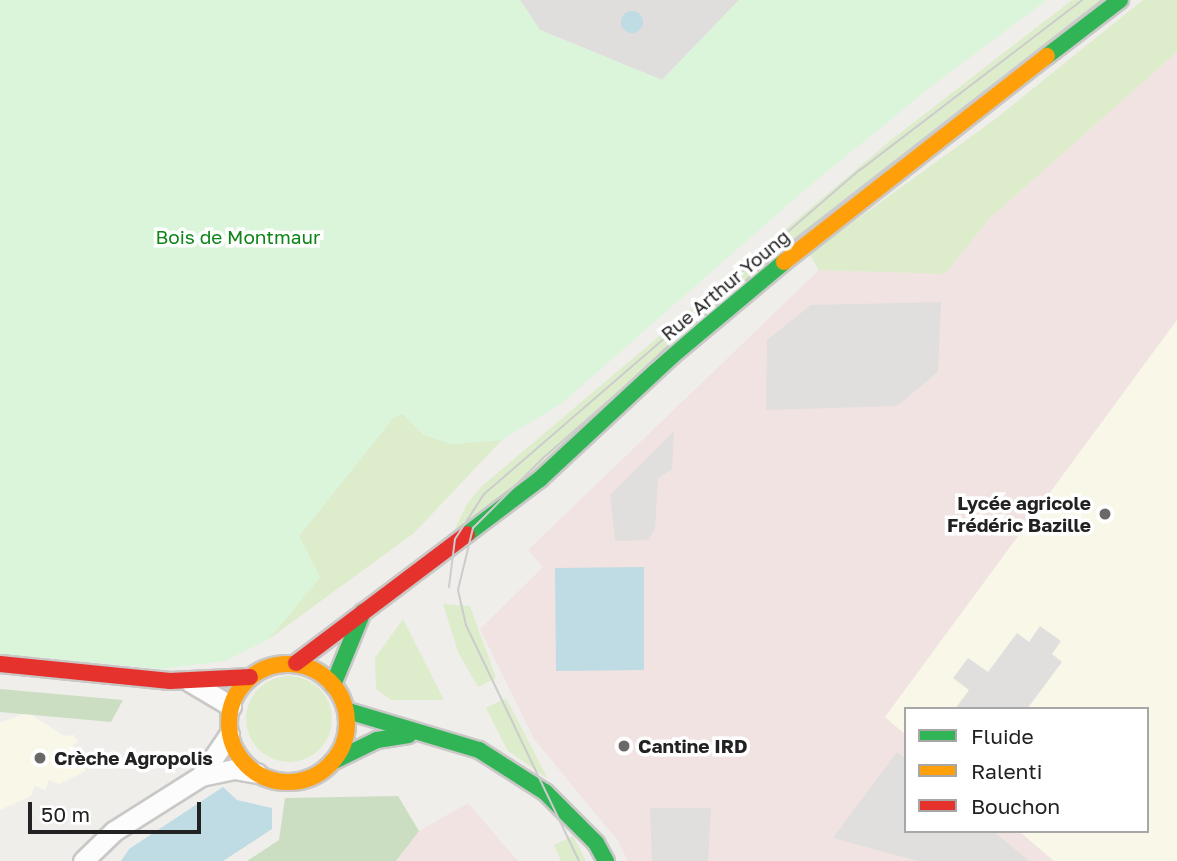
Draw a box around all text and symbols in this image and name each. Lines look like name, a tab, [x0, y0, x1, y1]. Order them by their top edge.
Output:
street label: Rue Arthur Young	[656, 225, 794, 345]
park label: Bois de Montmaur	[156, 226, 320, 248]
place label: Lycée agricole Frédéric Bazille	[947, 492, 1091, 536]
marker: Lycée agricole Frédéric Bazille	[1097, 506, 1113, 522]
legend	[904, 707, 1149, 833]
text: Fluide	[971, 723, 1034, 749]
place label: Cantine IRD	[638, 735, 748, 757]
marker: Cantine IRD	[616, 738, 632, 754]
place label: Crèche Agropolis	[54, 747, 213, 769]
marker: Crèche Agropolis	[32, 750, 48, 766]
text: Ralenti	[971, 758, 1042, 784]
scale bar	[32, 788, 205, 832]
text: Bouchon	[971, 793, 1060, 819]
text: 50 m	[41, 801, 90, 827]

